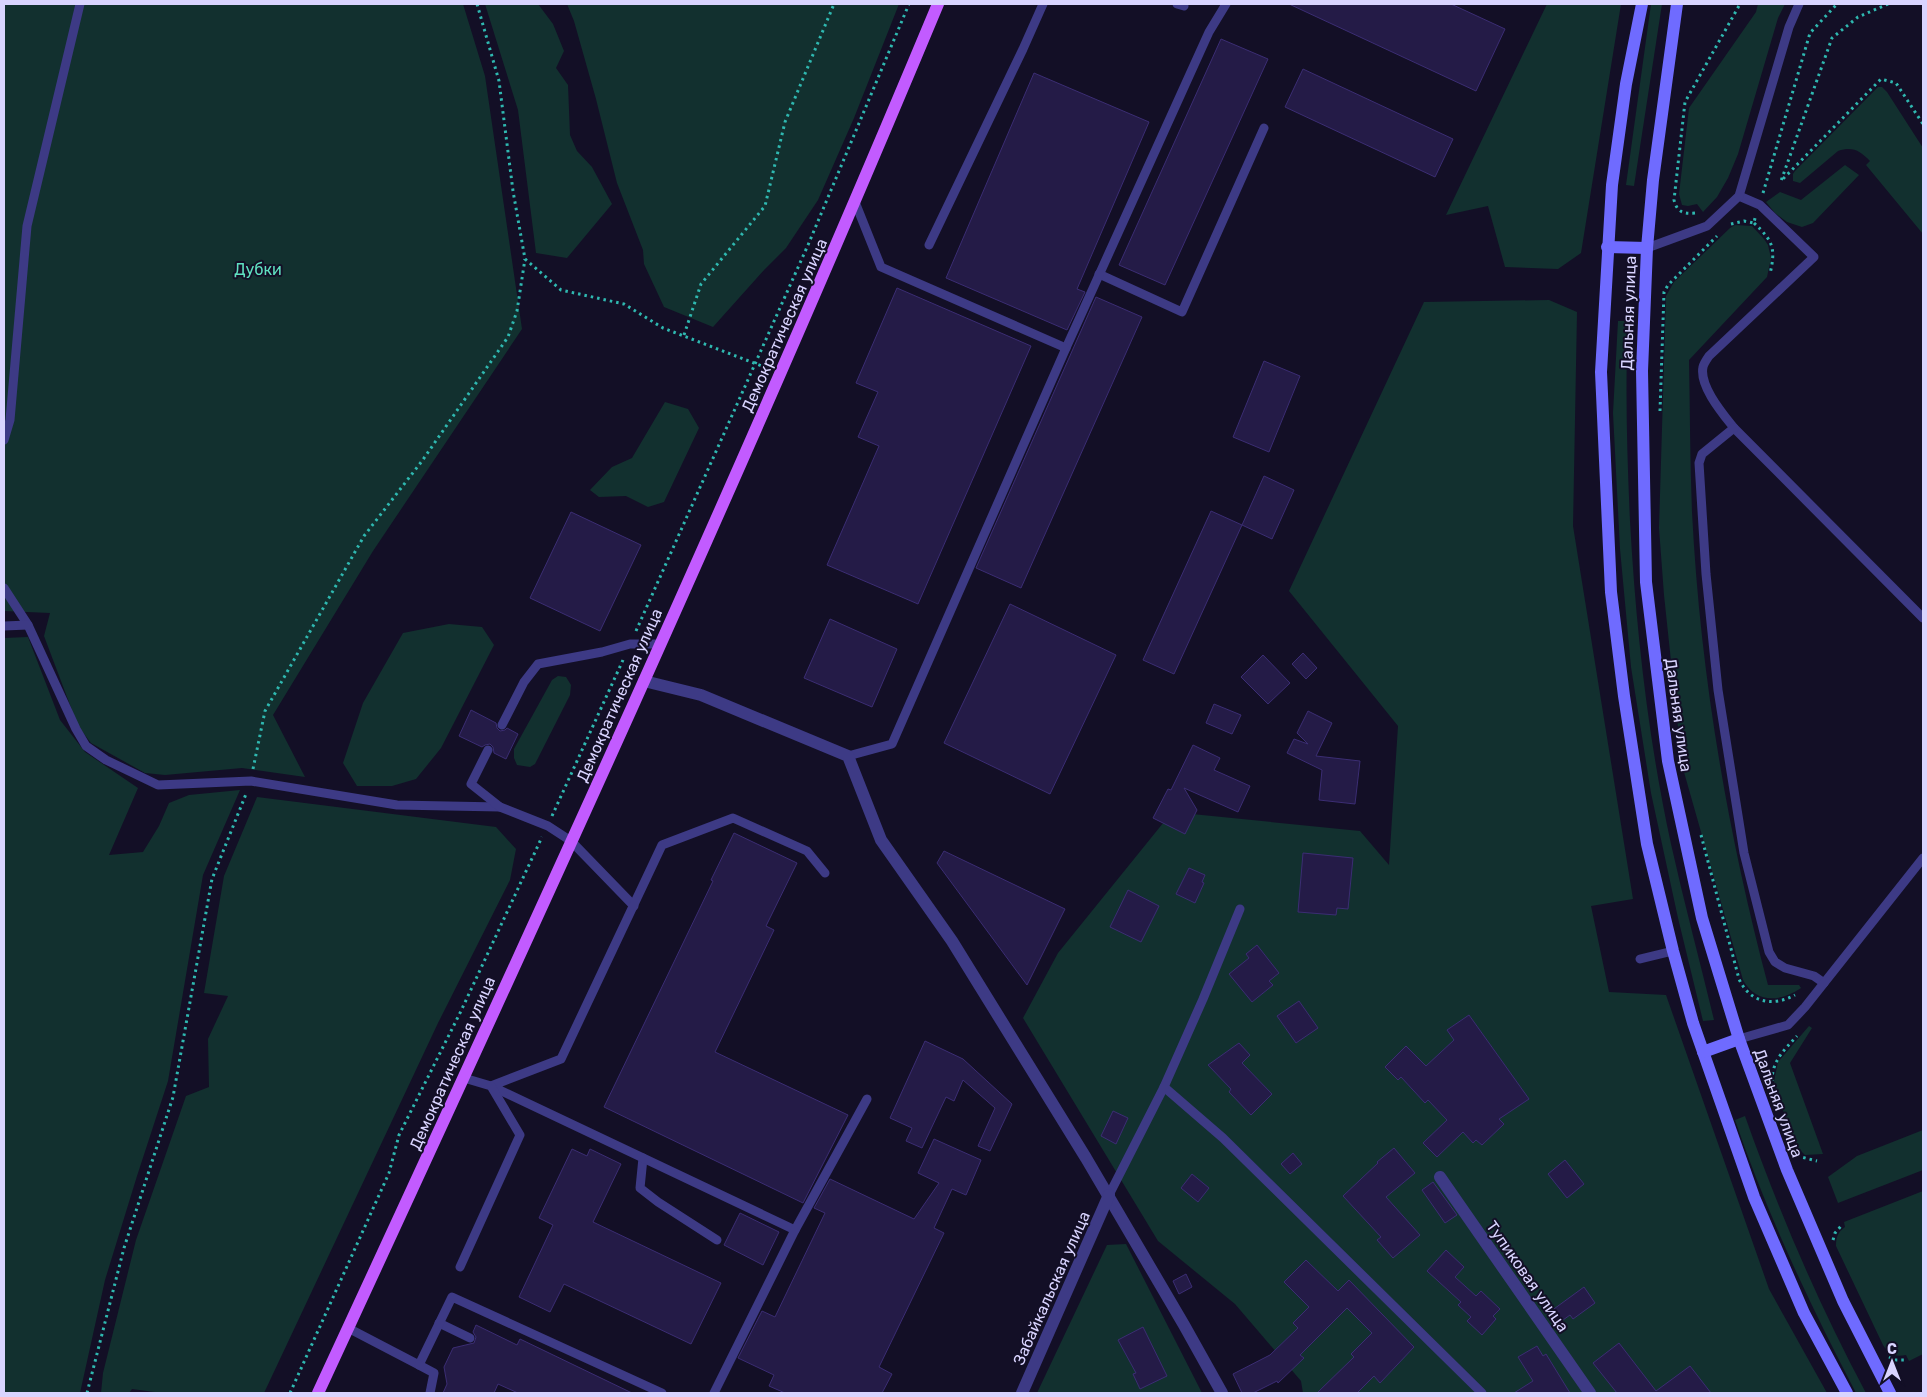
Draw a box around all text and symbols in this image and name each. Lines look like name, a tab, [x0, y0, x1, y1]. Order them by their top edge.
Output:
street label: Демократическая улица	[738, 235, 831, 415]
street label: Дальняя улица	[1617, 255, 1640, 371]
park label: Дубки	[234, 260, 282, 279]
street label: Демократическая улица	[573, 605, 666, 785]
street label: Дальняя улица	[1661, 657, 1696, 773]
street label: Демократическая улица	[406, 973, 499, 1153]
street label: Дальняя улица	[1750, 1046, 1807, 1160]
street label: Забайкальская улица	[1009, 1208, 1094, 1368]
street label: Тупиковая улица	[1482, 1217, 1573, 1335]
north arrow	[1867, 1337, 1917, 1387]
text: С	[1887, 1341, 1897, 1358]

